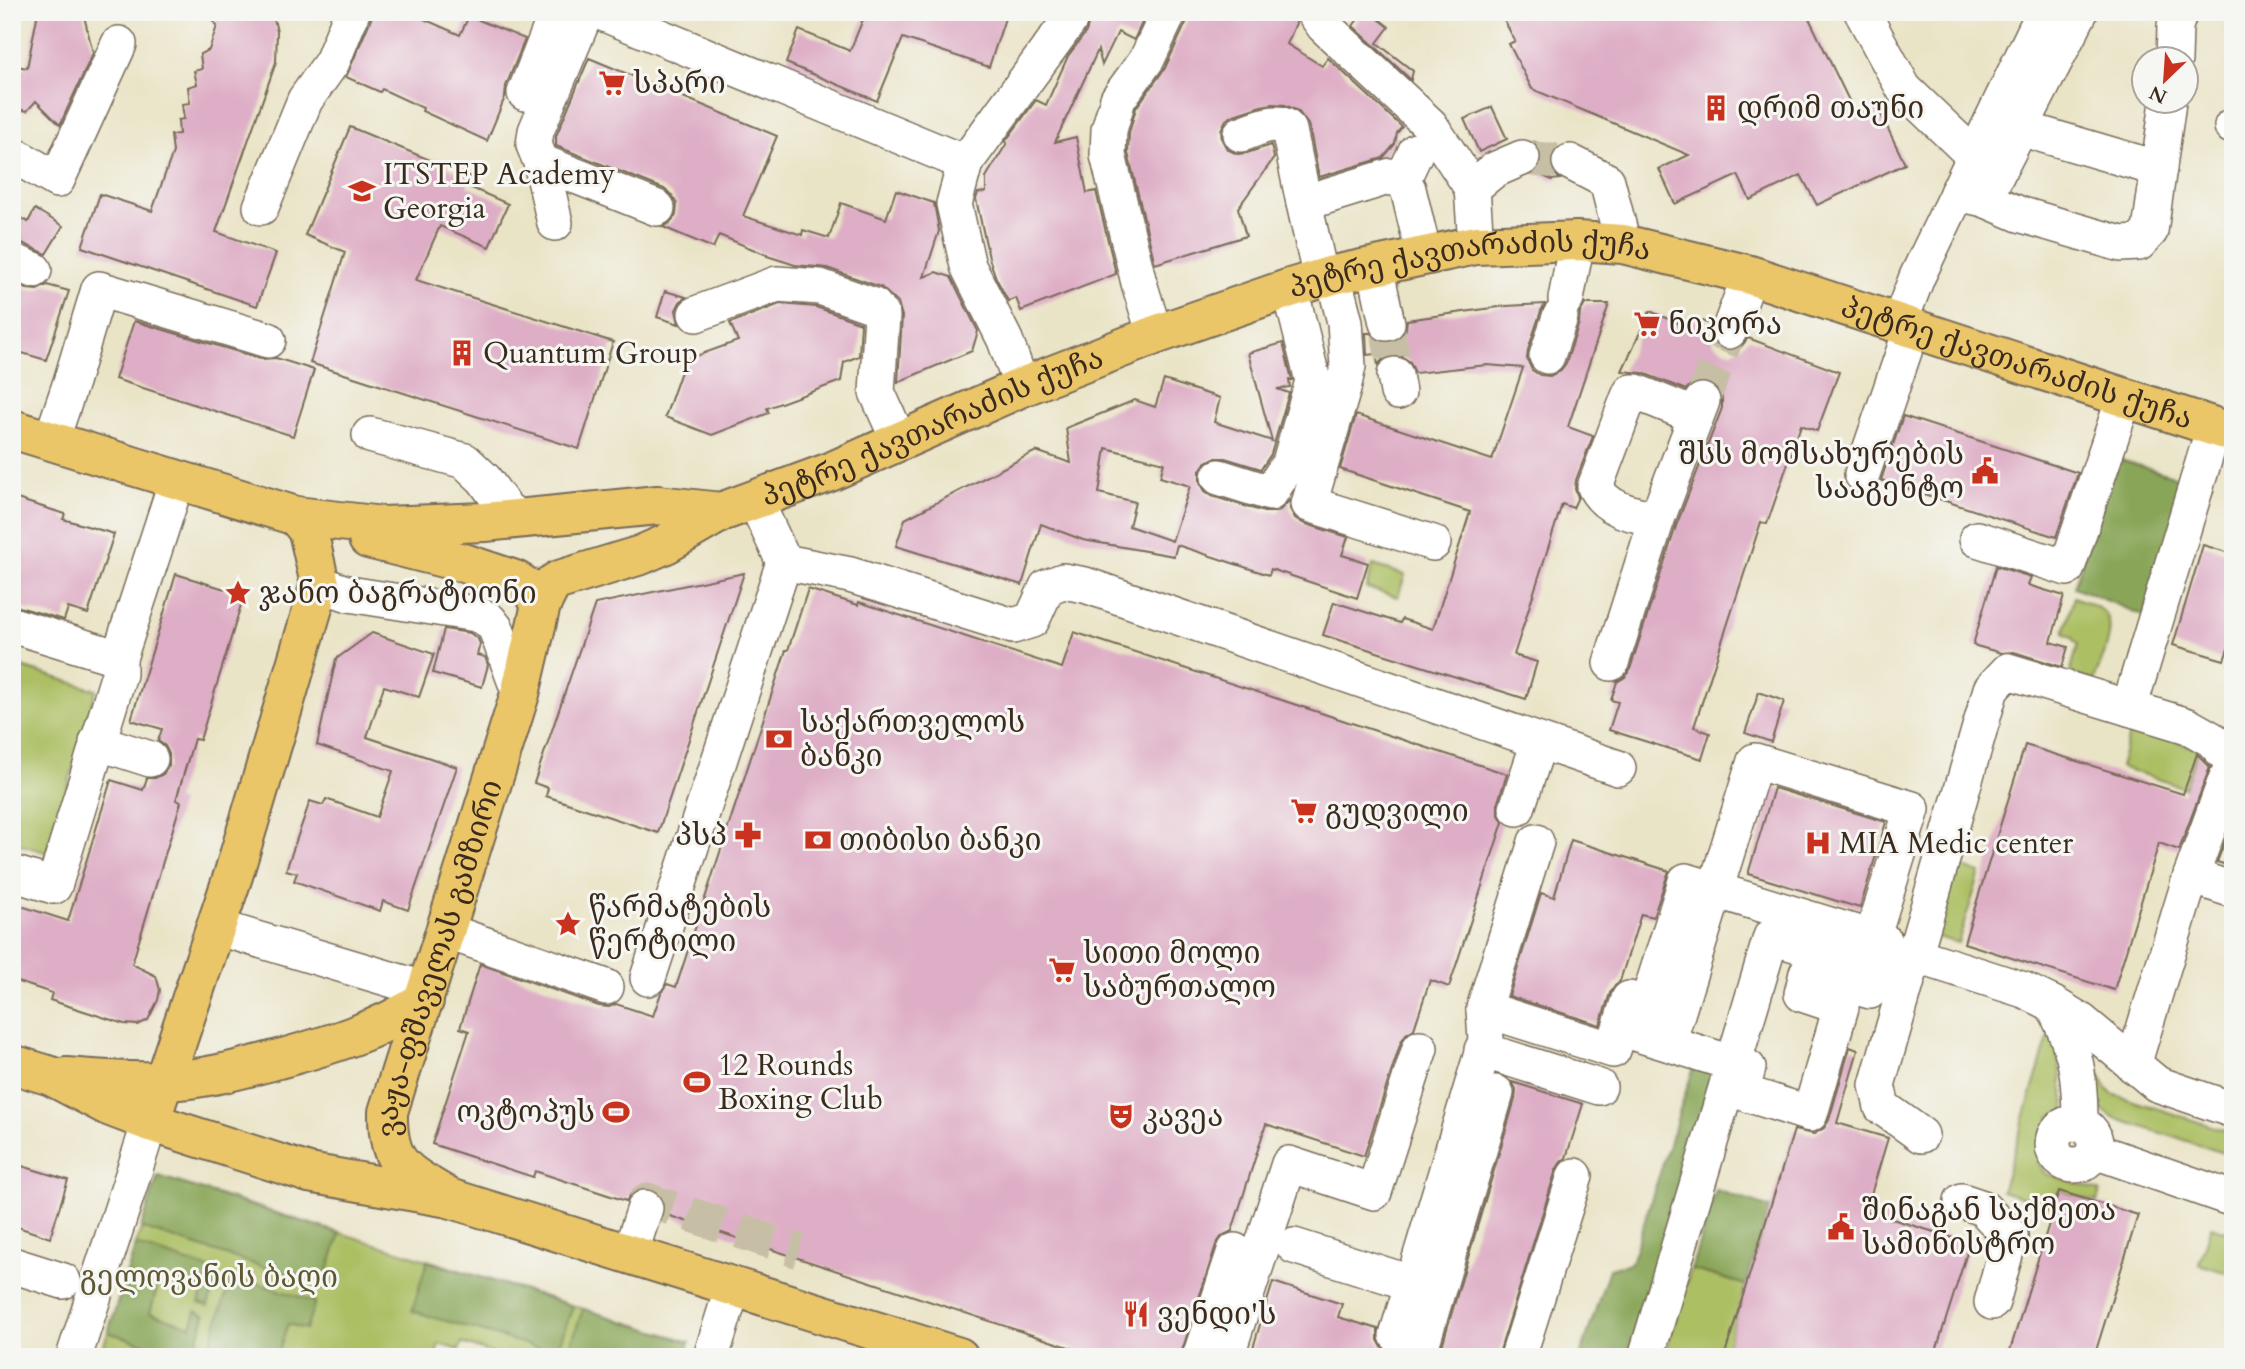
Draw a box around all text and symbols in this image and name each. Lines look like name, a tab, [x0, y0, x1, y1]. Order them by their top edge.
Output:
north arrow	[2130, 46, 2200, 116]
place label: სპარი	[633, 63, 726, 104]
supermarket icon: სპარი	[597, 68, 627, 98]
text: N	[2145, 79, 2171, 110]
place label: დრიმ თაუნი	[1737, 88, 1924, 129]
building icon: დრიმ თაუნი	[1701, 93, 1731, 123]
place label: ITSTEP Academy Georgia	[383, 154, 616, 229]
school or university icon: ITSTEP Academy Georgia	[347, 176, 377, 206]
street label: პეტრე ქავთარაძის ქუჩა	[1283, 221, 1655, 308]
street label: პეტრე ქავთარაძის ქუჩა	[1836, 286, 2198, 439]
place label: ნიკორა	[1668, 304, 1782, 345]
supermarket icon: ნიკორა	[1632, 309, 1662, 339]
place label: Quantum Group	[483, 333, 698, 374]
street label: პეტრე ქავთარაძის ქუჩა	[755, 337, 1109, 517]
building icon: Quantum Group	[447, 338, 477, 368]
place label: შსს მომსახურების სააგენტო	[1679, 434, 1964, 509]
public building icon: შსს მომსახურების სააგენტო	[1970, 456, 2000, 486]
place label: ჯანო ბაგრატიონი	[259, 573, 537, 614]
place icon: ჯანო ბაგრატიონი	[223, 578, 253, 608]
place label: საქართველოს ბანკი	[800, 702, 1025, 777]
bank icon: საქართველოს ბანკი	[764, 724, 794, 754]
street label: ვაჟა-ფშაველას გამზირი	[368, 775, 513, 1139]
place label: გუდვილი	[1325, 791, 1469, 832]
supermarket icon: გუდვილი	[1289, 796, 1319, 826]
place label: პსპ	[675, 815, 727, 856]
pharmacy icon: პსპ	[733, 820, 763, 850]
place label: თიბისი ბანკი	[839, 820, 1042, 861]
place label: MIA Medic center	[1839, 823, 2073, 864]
bank icon: თიბისი ბანკი	[803, 825, 833, 855]
hospital icon: MIA Medic center	[1803, 828, 1833, 858]
place label: წარმატების წერტილი	[589, 887, 771, 962]
place icon: წარმატების წერტილი	[553, 909, 583, 939]
place label: სითი მოლი საბურთალო	[1083, 933, 1276, 1008]
supermarket icon: სითი მოლი საბურთალო	[1047, 955, 1077, 985]
place label: 12 Rounds Boxing Club	[718, 1045, 883, 1120]
sports icon: 12 Rounds Boxing Club	[682, 1067, 712, 1097]
place label: ოკტოპუს	[457, 1092, 595, 1133]
place label: კავეა	[1142, 1096, 1223, 1137]
sports icon: ოკტოპუს	[601, 1097, 631, 1127]
theatre icon: კავეა	[1106, 1101, 1136, 1131]
place label: შინაგან საქმეთა სამინისტრო	[1862, 1190, 2116, 1265]
public building icon: შინაგან საქმეთა სამინისტრო	[1826, 1212, 1856, 1242]
park label: გელოვანის ბაღი	[80, 1257, 338, 1298]
place label: ვენდი'ს	[1157, 1294, 1276, 1335]
restaurant icon: ვენდი'ს	[1121, 1299, 1151, 1329]

